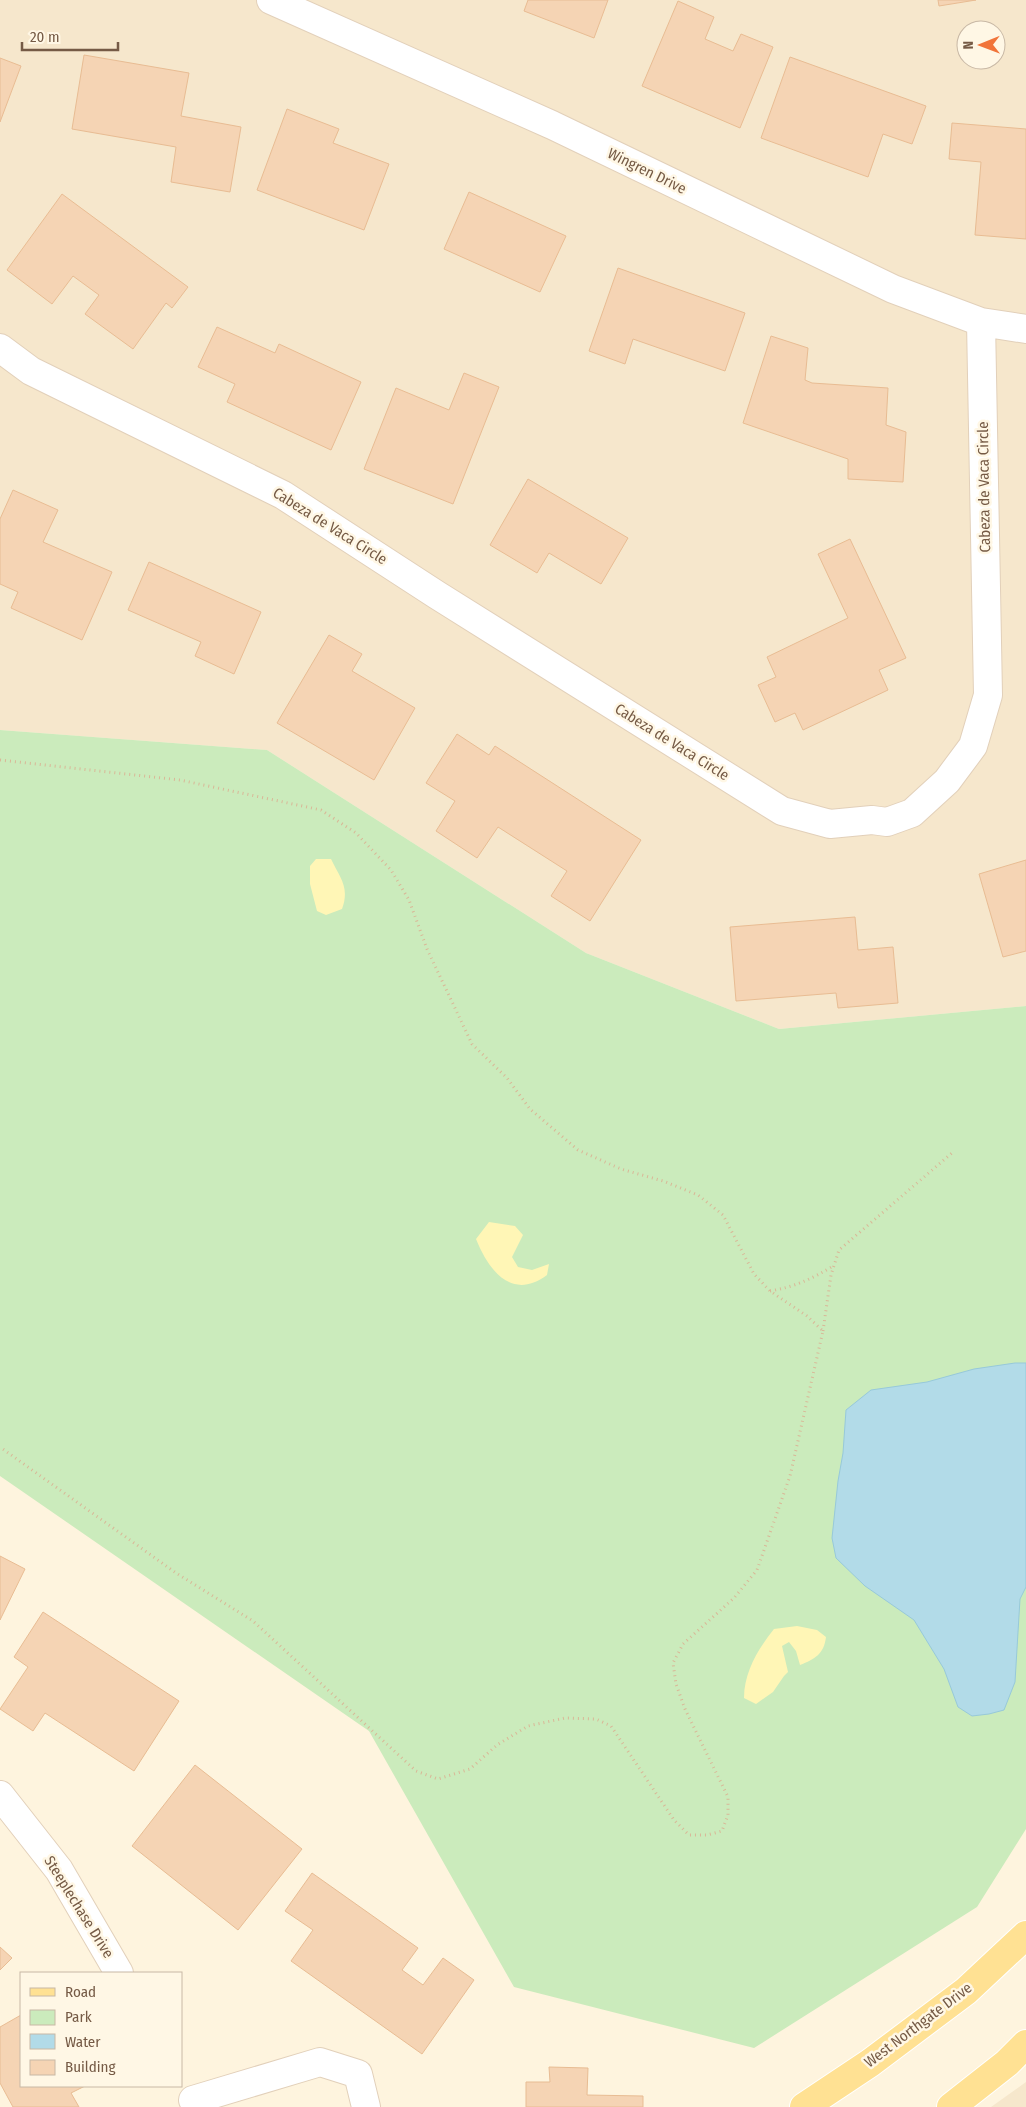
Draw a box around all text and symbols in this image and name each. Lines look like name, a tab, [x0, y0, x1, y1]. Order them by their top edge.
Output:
scale bar	[22, 20, 119, 52]
north arrow	[956, 20, 1006, 70]
text: 20 m	[30, 28, 60, 46]
text: N	[960, 41, 977, 50]
street label: Wingren Drive	[605, 144, 689, 198]
street label: Cabeza de Vaca Circle	[974, 421, 994, 553]
street label: Cabeza de Vaca Circle	[270, 484, 390, 568]
street label: Cabeza de Vaca Circle	[612, 700, 732, 784]
street label: Steeplechase Drive	[40, 1853, 118, 1961]
legend	[20, 1972, 182, 2087]
street label: West Northgate Drive	[861, 1979, 975, 2071]
text: Road	[65, 1983, 96, 2001]
text: Park	[65, 2008, 92, 2026]
text: Water	[65, 2033, 101, 2051]
text: Building	[65, 2058, 116, 2076]

